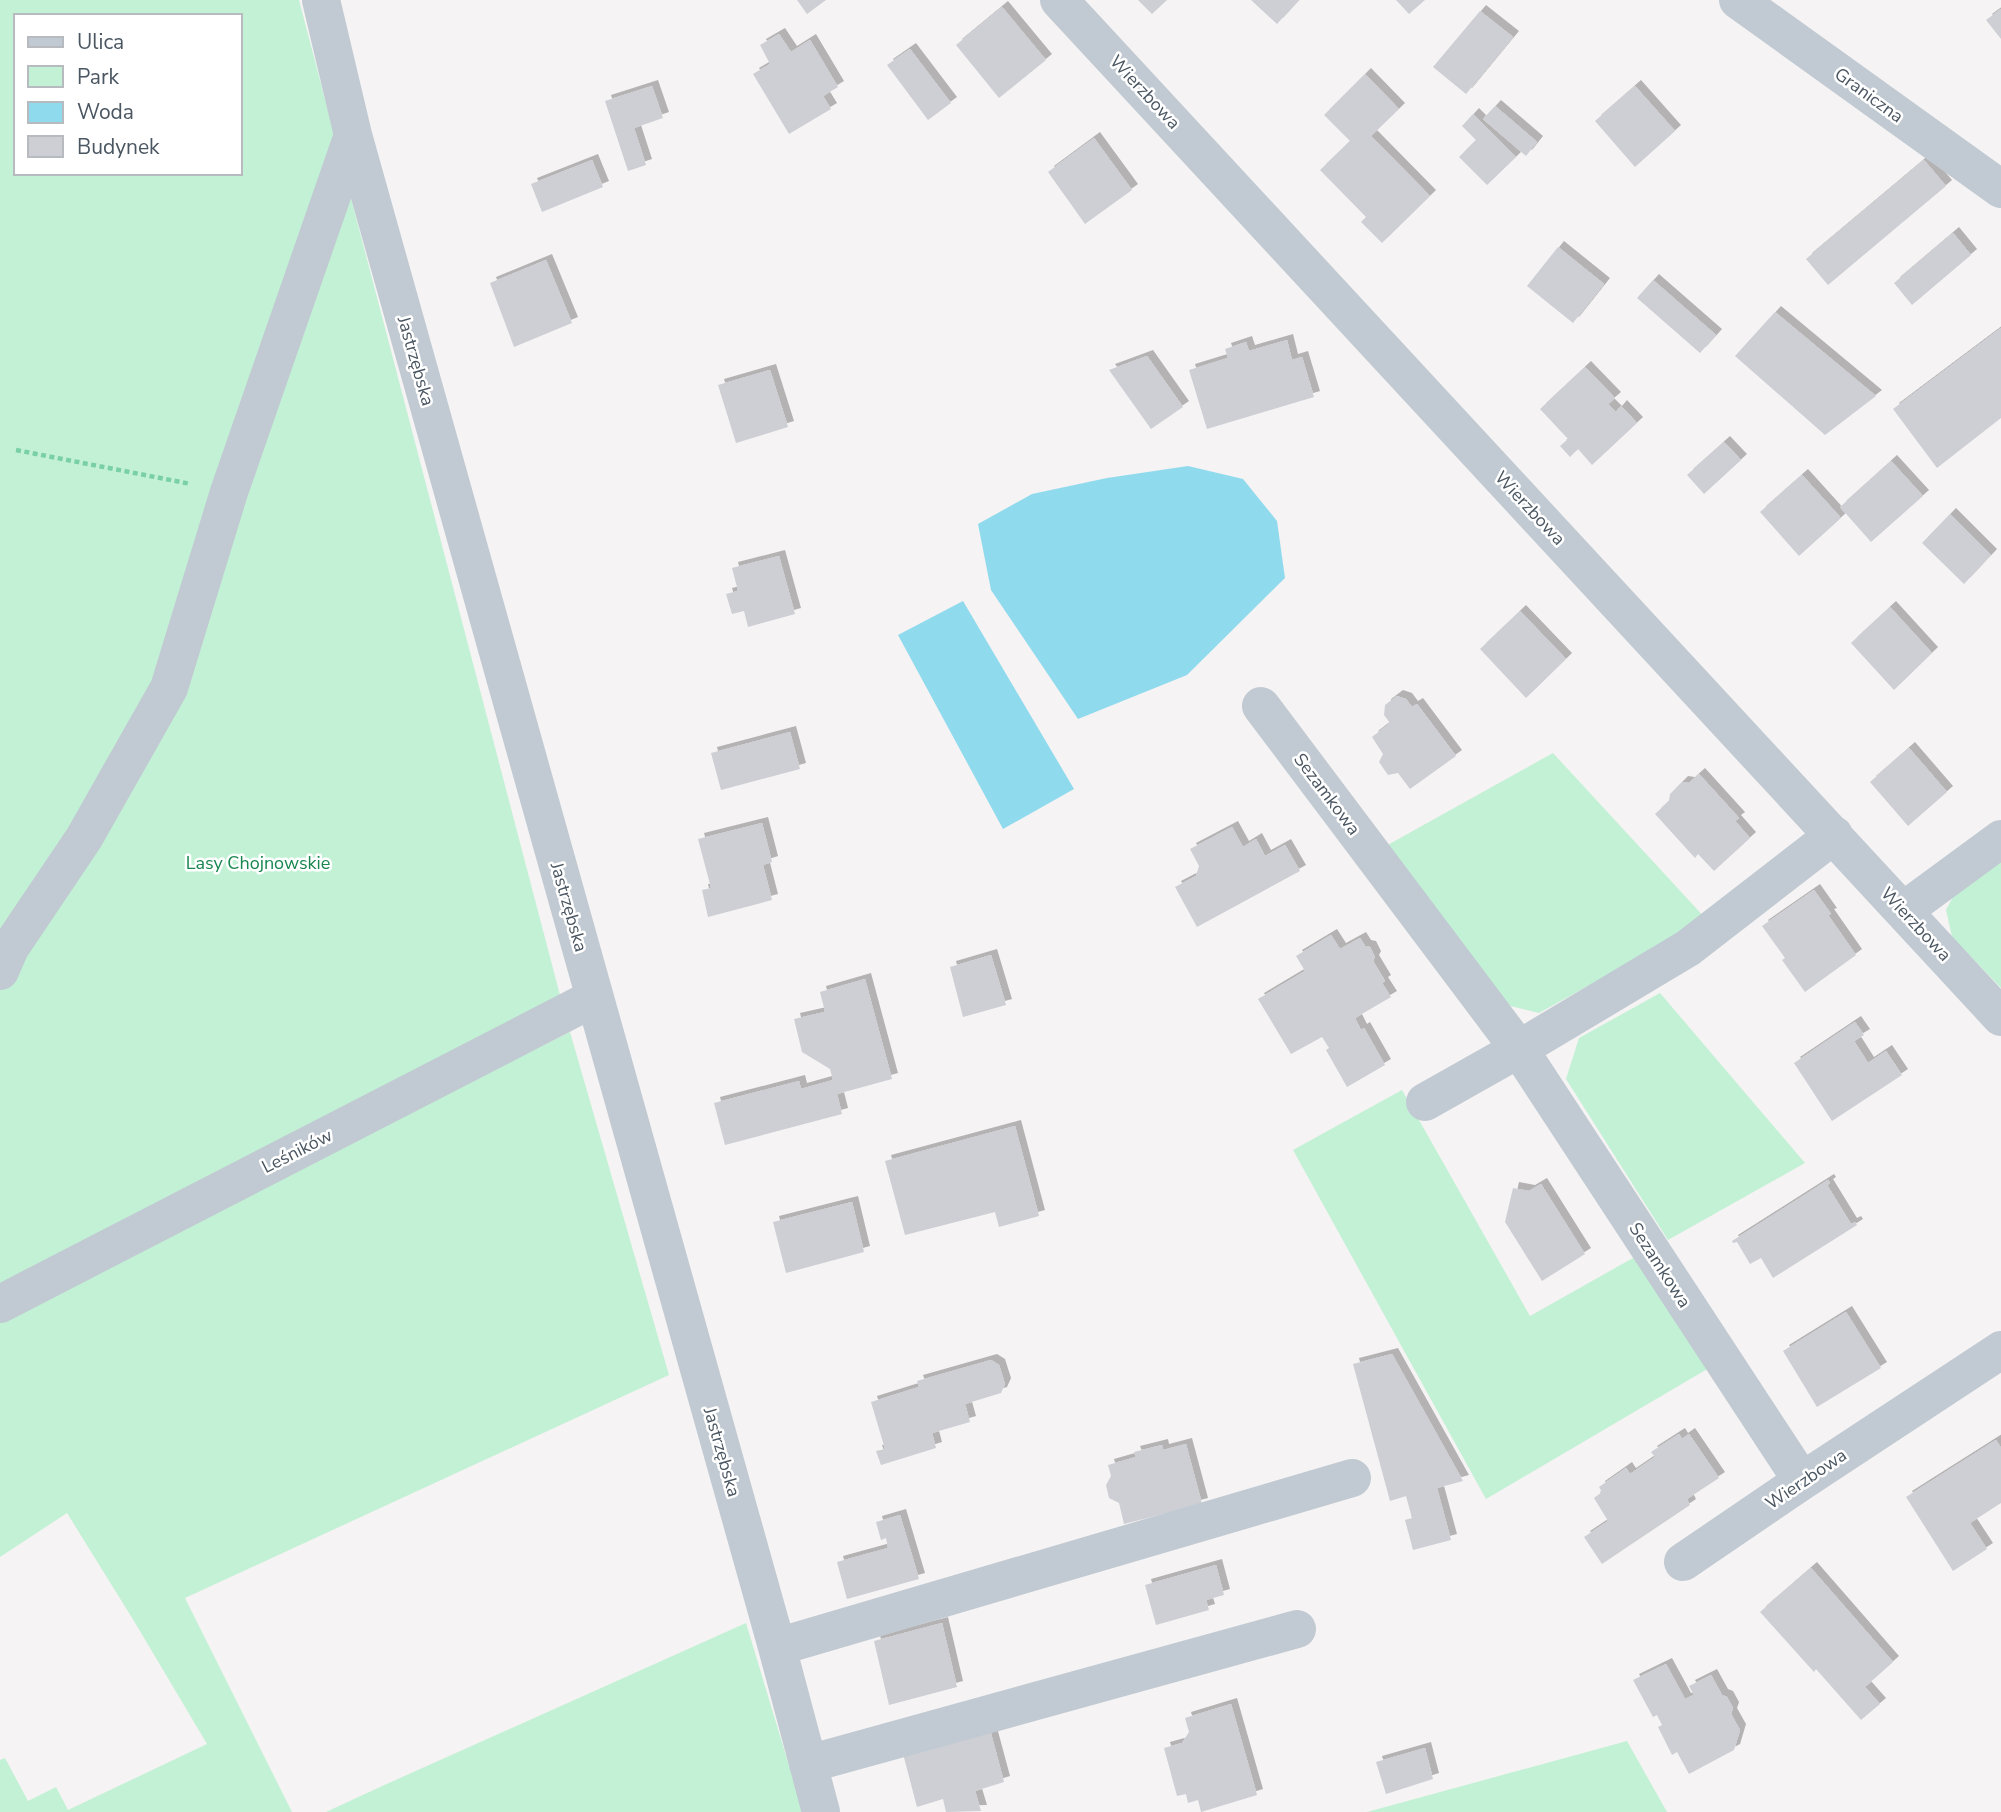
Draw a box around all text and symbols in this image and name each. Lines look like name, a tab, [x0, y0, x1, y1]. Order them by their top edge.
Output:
legend	[14, 14, 242, 175]
text: Ulica	[77, 28, 124, 56]
street label: Wierzbowa	[1104, 50, 1186, 134]
street label: Graniczna	[1830, 62, 1908, 128]
text: Park	[77, 63, 119, 91]
text: Woda	[77, 98, 134, 126]
text: Budynek	[77, 133, 160, 161]
street label: Jastrzębska	[392, 312, 440, 409]
street label: Wierzbowa	[1489, 466, 1571, 550]
street label: Sezamkowa	[1288, 748, 1366, 840]
park label: Lasy Chojnowskie	[186, 851, 330, 875]
street label: Jastrzębska	[545, 858, 593, 955]
street label: Wierzbowa	[1875, 882, 1957, 966]
street label: Leśników	[258, 1123, 336, 1179]
street label: Sezamkowa	[1624, 1218, 1696, 1312]
street label: Jastrzębska	[698, 1403, 746, 1500]
street label: Wierzbowa	[1761, 1443, 1851, 1515]

